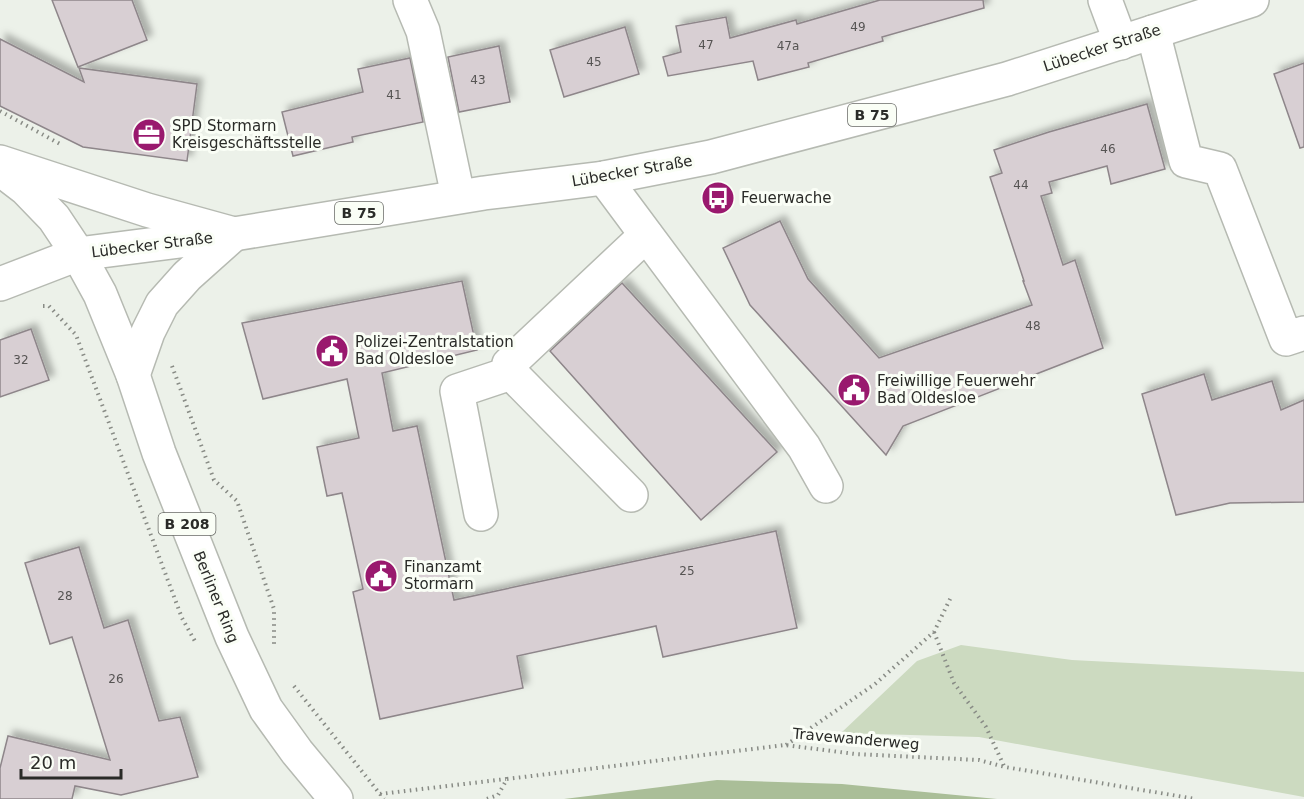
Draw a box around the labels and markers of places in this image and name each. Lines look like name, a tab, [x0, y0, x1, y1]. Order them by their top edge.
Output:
office icon: SPD Stormarn Kreisgeschäftsstelle	[131, 117, 167, 153]
place label: SPD Stormarn Kreisgeschäftsstelle	[172, 117, 322, 152]
bus stop icon: Feuerwache	[700, 180, 736, 216]
place label: Feuerwache	[741, 189, 831, 207]
public building icon: Polizei-Zentralstation Bad Oldesloe	[314, 333, 350, 369]
place label: Polizei-Zentralstation Bad Oldesloe	[355, 333, 514, 368]
public building icon: Freiwillige Feuerwehr Bad Oldesloe	[836, 372, 872, 408]
place label: Freiwillige Feuerwehr Bad Oldesloe	[877, 372, 1036, 407]
public building icon: Finanzamt Stormarn	[363, 558, 399, 594]
place label: Finanzamt Stormarn	[404, 558, 482, 593]

